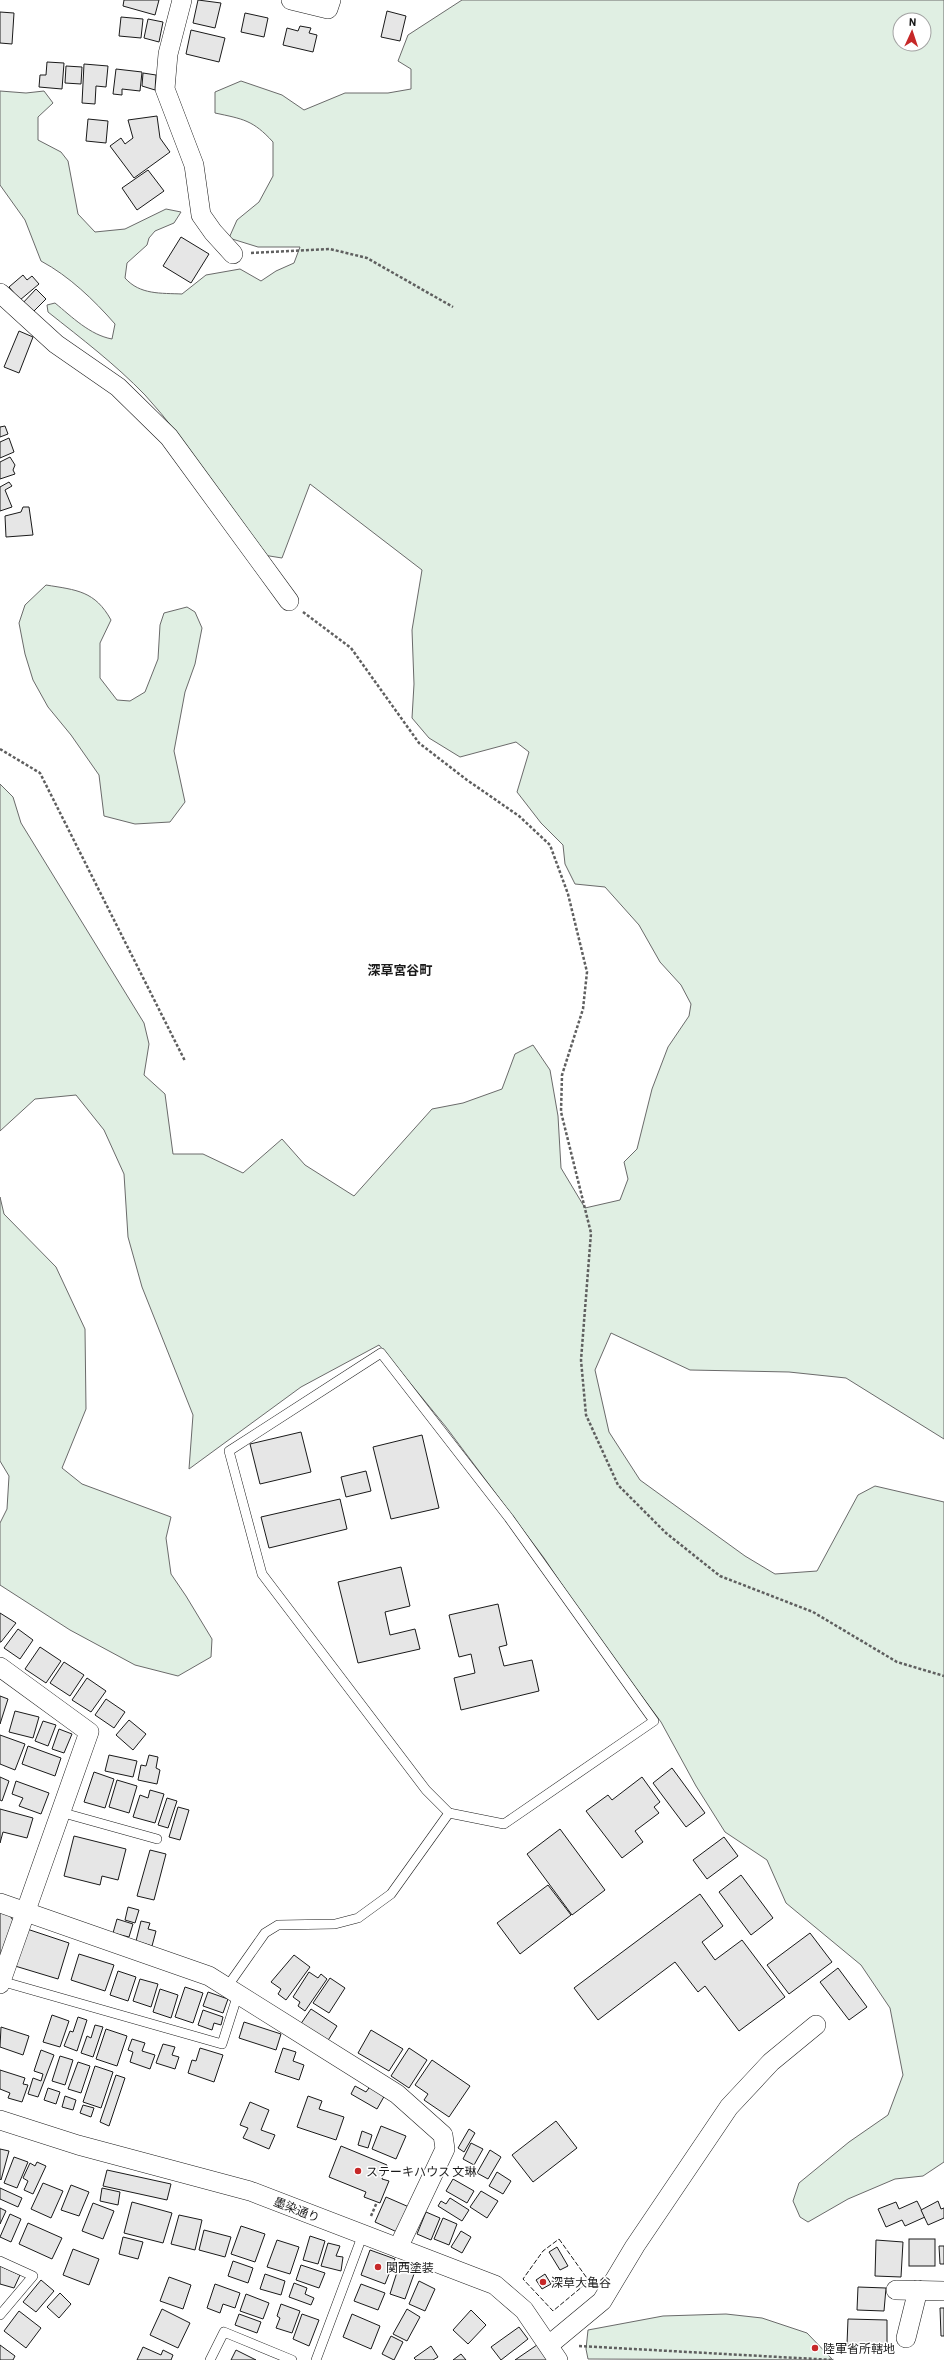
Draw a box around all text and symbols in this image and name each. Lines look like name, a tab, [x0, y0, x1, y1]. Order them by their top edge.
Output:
north arrow	[892, 12, 932, 52]
text: N	[909, 15, 917, 28]
district label: 深草宮谷町	[367, 962, 433, 978]
place label: ステーキハウス 文琳	[366, 2164, 476, 2178]
marker: ステーキハウス 文琳	[353, 2166, 363, 2176]
street label: 墨染通り	[272, 2194, 322, 2224]
place label: 関西塗装	[386, 2260, 434, 2274]
marker: 関西塗装	[373, 2262, 383, 2272]
place label: 深草大亀谷	[551, 2275, 611, 2289]
marker: 深草大亀谷	[538, 2277, 548, 2287]
place label: 陸軍省所轄地	[823, 2341, 895, 2355]
marker: 陸軍省所轄地	[810, 2343, 820, 2353]

